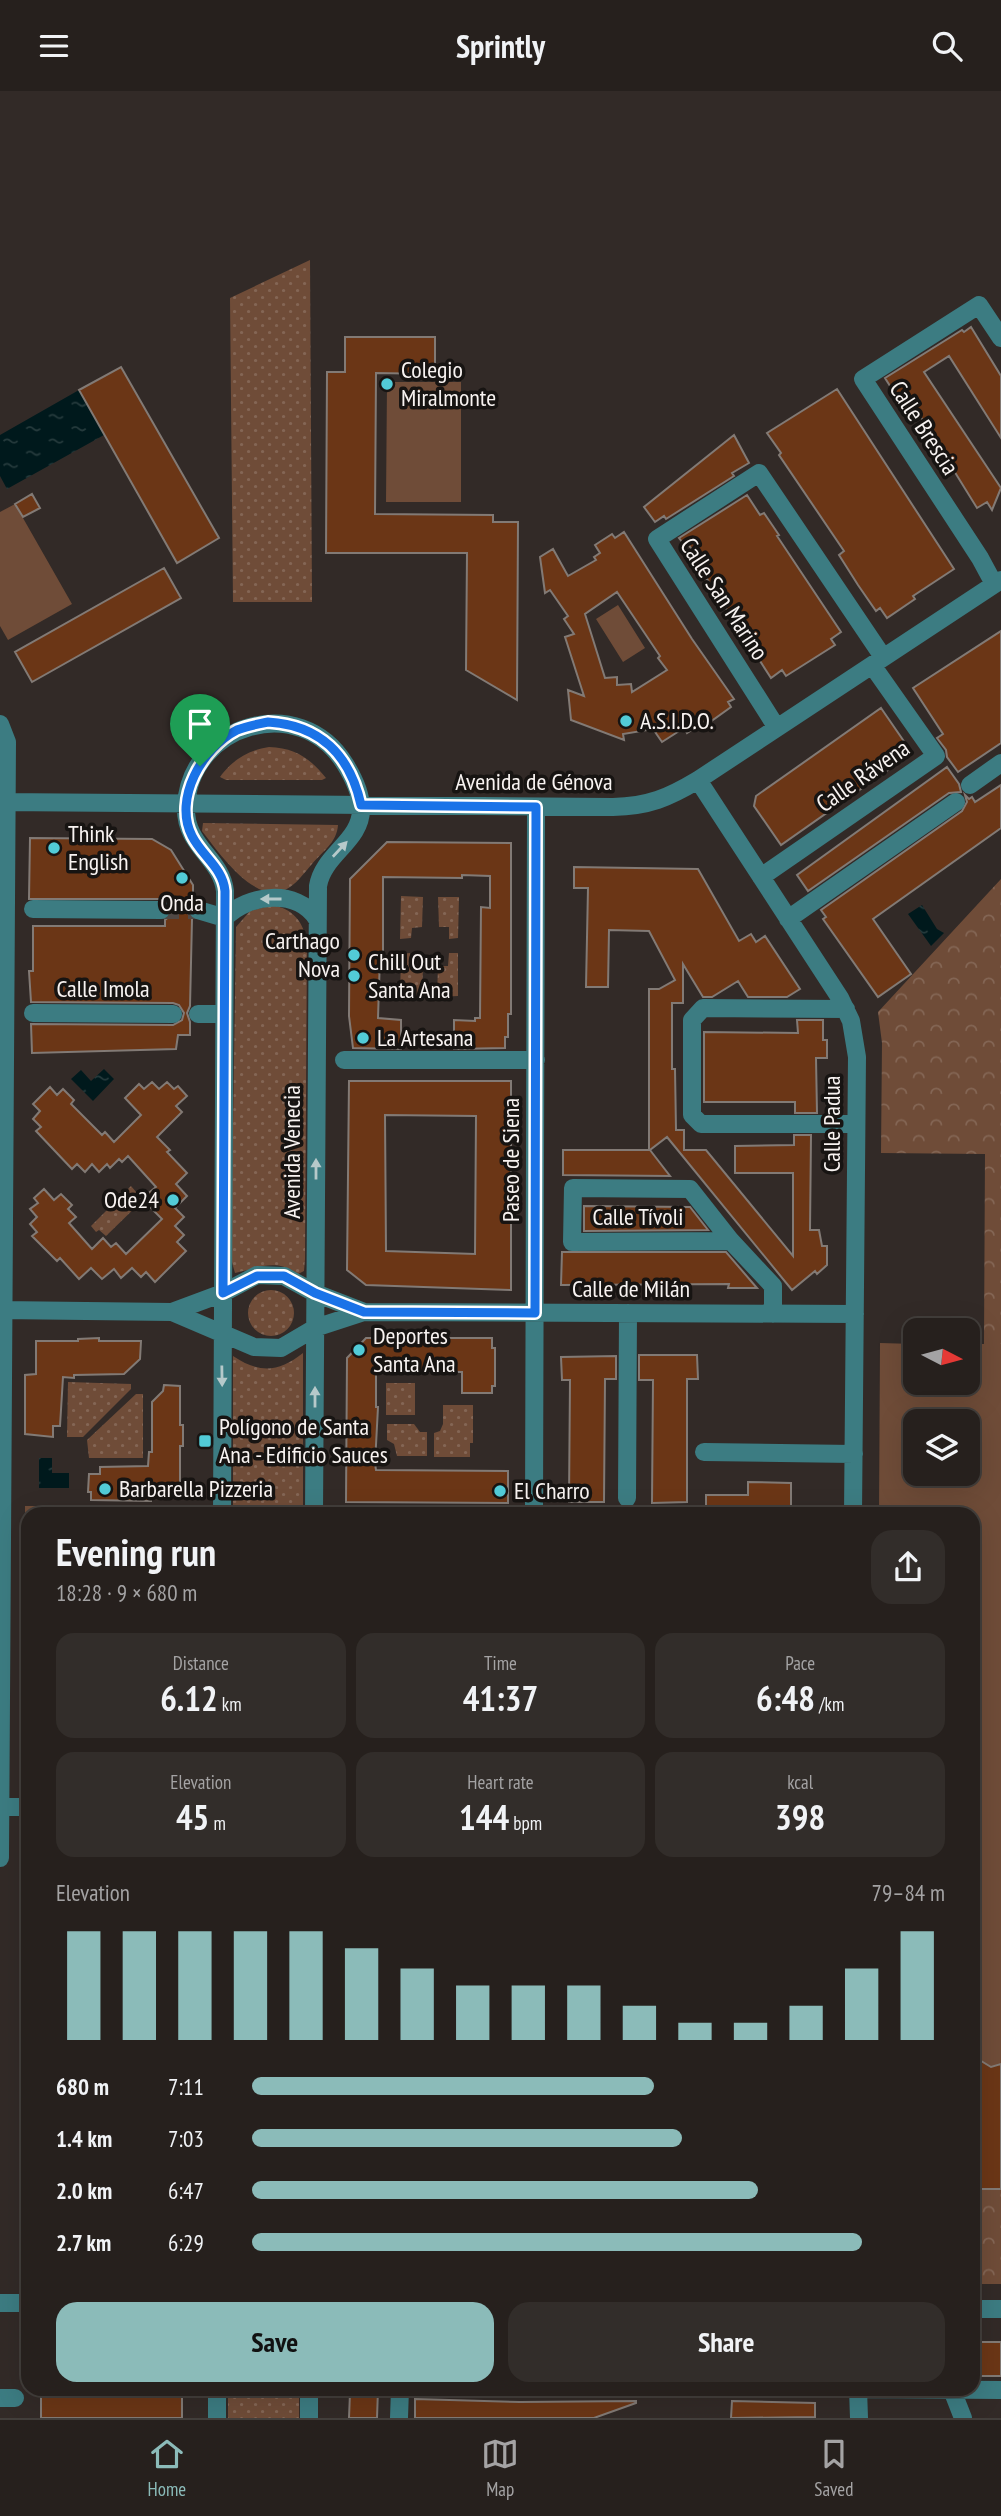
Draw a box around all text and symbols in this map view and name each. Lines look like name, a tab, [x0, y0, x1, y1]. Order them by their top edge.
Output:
text: Sprintly	[456, 25, 545, 67]
icon: menu	[35, 27, 73, 65]
icon: search	[928, 27, 966, 65]
place label: Colegio Miralmonte	[401, 354, 496, 413]
street label: Calle Brescia	[883, 375, 966, 481]
marker: Colegio Miralmonte	[379, 376, 395, 392]
street label: Calle San Marino	[673, 532, 775, 666]
pin	[170, 694, 230, 766]
icon: arrive	[181, 705, 219, 743]
place label: A.S.I.D.O.	[640, 705, 714, 736]
marker: A.S.I.D.O.	[618, 713, 634, 729]
street label: Calle Rávena	[810, 732, 915, 819]
street label: Avenida de Génova	[455, 766, 613, 797]
place label: Think English	[68, 818, 129, 877]
marker: Think English	[46, 840, 62, 856]
one-way arrow	[332, 840, 348, 858]
marker: Onda	[174, 870, 190, 886]
place label: Onda	[160, 887, 204, 918]
one-way arrow	[260, 893, 282, 905]
place label: Carthago Nova	[265, 925, 340, 984]
place label: Chill Out Santa Ana	[368, 946, 451, 1005]
marker: Carthago Nova	[346, 947, 362, 963]
marker: Chill Out Santa Ana	[346, 968, 362, 984]
street label: Calle Imola	[56, 973, 150, 1004]
place label: La Artesana	[377, 1022, 473, 1053]
marker: La Artesana	[355, 1030, 371, 1046]
street label: Calle Padua	[816, 1076, 847, 1172]
street label: Avenida Venecia	[276, 1085, 307, 1219]
street label: Paseo de Siena	[495, 1098, 526, 1222]
one-way arrow	[310, 1158, 322, 1180]
place label: Ode24	[104, 1184, 159, 1215]
marker: Ode24	[165, 1192, 181, 1208]
street label: Calle Tívoli	[593, 1201, 683, 1232]
street label: Calle de Milán	[572, 1273, 690, 1304]
north arrow	[903, 1318, 980, 1395]
map controls	[903, 1318, 980, 1486]
place label: Deportes Santa Ana	[373, 1320, 456, 1379]
marker: Deportes Santa Ana	[351, 1342, 367, 1358]
one-way arrow	[216, 1365, 228, 1387]
one-way arrow	[309, 1385, 321, 1407]
button: layers	[903, 1409, 980, 1486]
place label: Polígono de Santa Ana - Edificio Sauces	[219, 1411, 388, 1470]
marker: Polígono de Santa Ana - Edificio Sauces	[197, 1433, 213, 1449]
place label: Barbarella Pizzeria	[119, 1473, 273, 1504]
place label: El Charro	[514, 1475, 590, 1506]
marker: Barbarella Pizzeria	[97, 1481, 113, 1497]
marker: El Charro	[492, 1483, 508, 1499]
text: Evening run	[56, 1527, 216, 1576]
button: share	[871, 1530, 945, 1604]
text: 18:28 · 9 × 680 m	[56, 1578, 197, 1607]
text: Distance	[173, 1651, 229, 1675]
text: Time	[484, 1651, 517, 1675]
text: Pace	[785, 1651, 815, 1675]
text: 6.12	[160, 1675, 218, 1721]
text: 41:37	[463, 1675, 538, 1721]
text: 6:48	[756, 1675, 815, 1721]
text: km	[218, 1692, 242, 1716]
text: /km	[815, 1692, 844, 1716]
text: Elevation	[170, 1770, 231, 1794]
text: Heart rate	[467, 1770, 534, 1794]
text: kcal	[787, 1770, 813, 1794]
text: 45	[176, 1794, 209, 1840]
text: 144	[459, 1794, 509, 1840]
text: 398	[775, 1794, 825, 1840]
text: m	[209, 1811, 226, 1835]
text: bpm	[509, 1811, 542, 1835]
text: Elevation	[56, 1878, 130, 1907]
text: 79–84 m	[872, 1878, 945, 1907]
text: 680 m	[56, 2072, 109, 2101]
text: 7:11	[168, 2072, 204, 2101]
text: 1.4 km	[56, 2124, 112, 2153]
text: 7:03	[168, 2124, 204, 2153]
text: 2.0 km	[56, 2176, 112, 2205]
text: 6:47	[168, 2176, 204, 2205]
text: 2.7 km	[56, 2228, 111, 2257]
text: 6:29	[168, 2228, 204, 2257]
button: Save	[56, 2302, 494, 2382]
button: Share	[508, 2302, 945, 2382]
tab: Home	[148, 2435, 186, 2501]
tab: Map	[481, 2435, 519, 2501]
tab: Saved	[814, 2435, 853, 2501]

